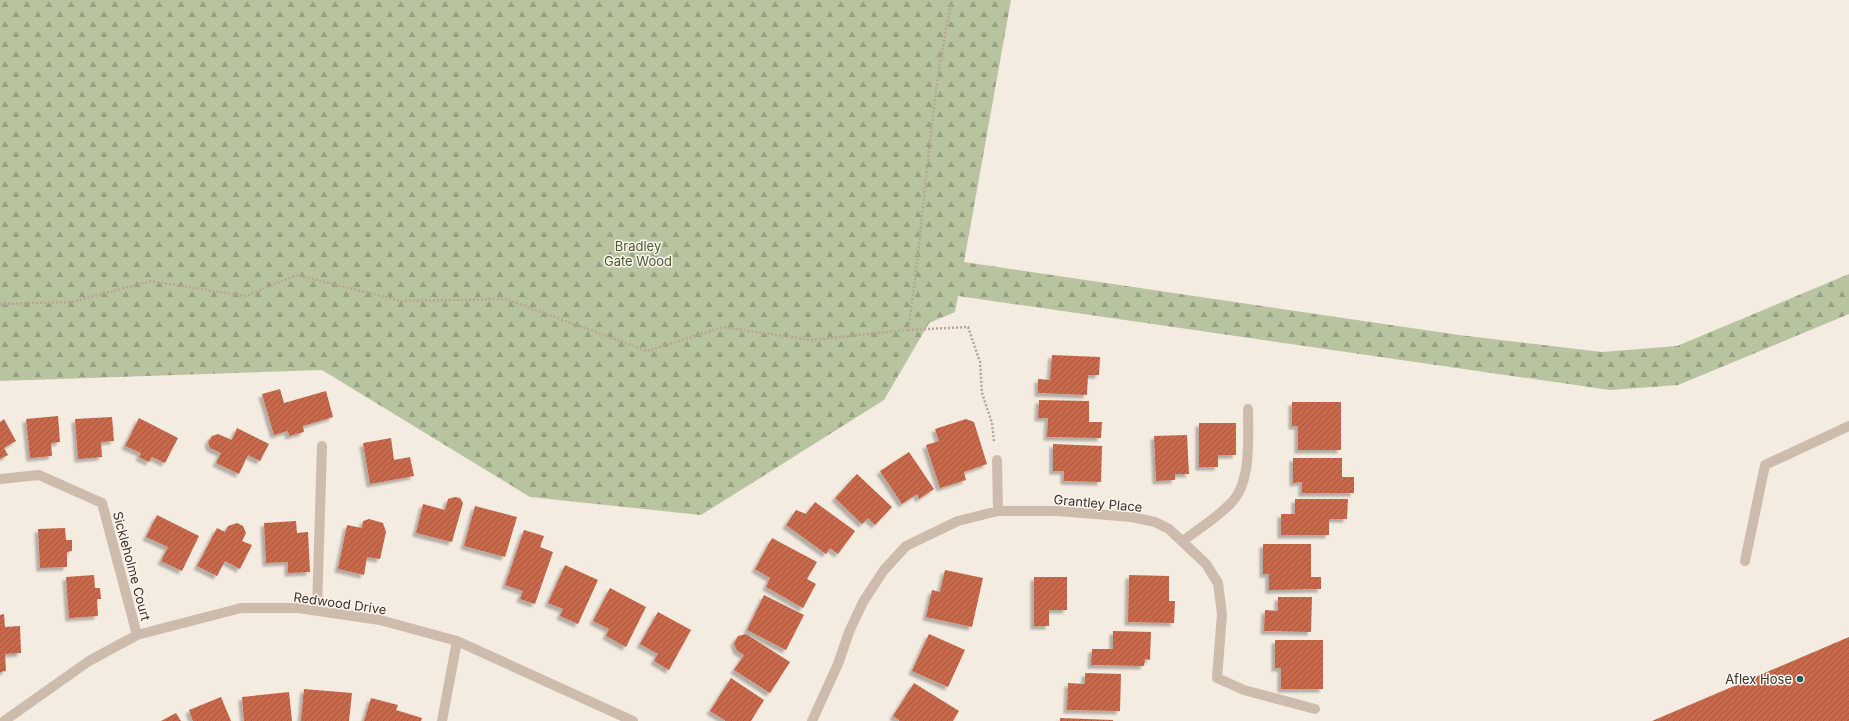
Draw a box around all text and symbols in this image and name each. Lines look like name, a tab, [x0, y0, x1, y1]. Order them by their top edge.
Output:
park label: Bradley Gate Wood	[604, 238, 672, 269]
street label: Grantley Place	[1053, 491, 1143, 515]
street label: Sickleholme Court	[110, 510, 154, 622]
street label: Redwood Drive	[293, 589, 387, 617]
place label: Aflex Hose	[1725, 671, 1792, 687]
marker: Aflex Hose	[1795, 674, 1805, 684]

